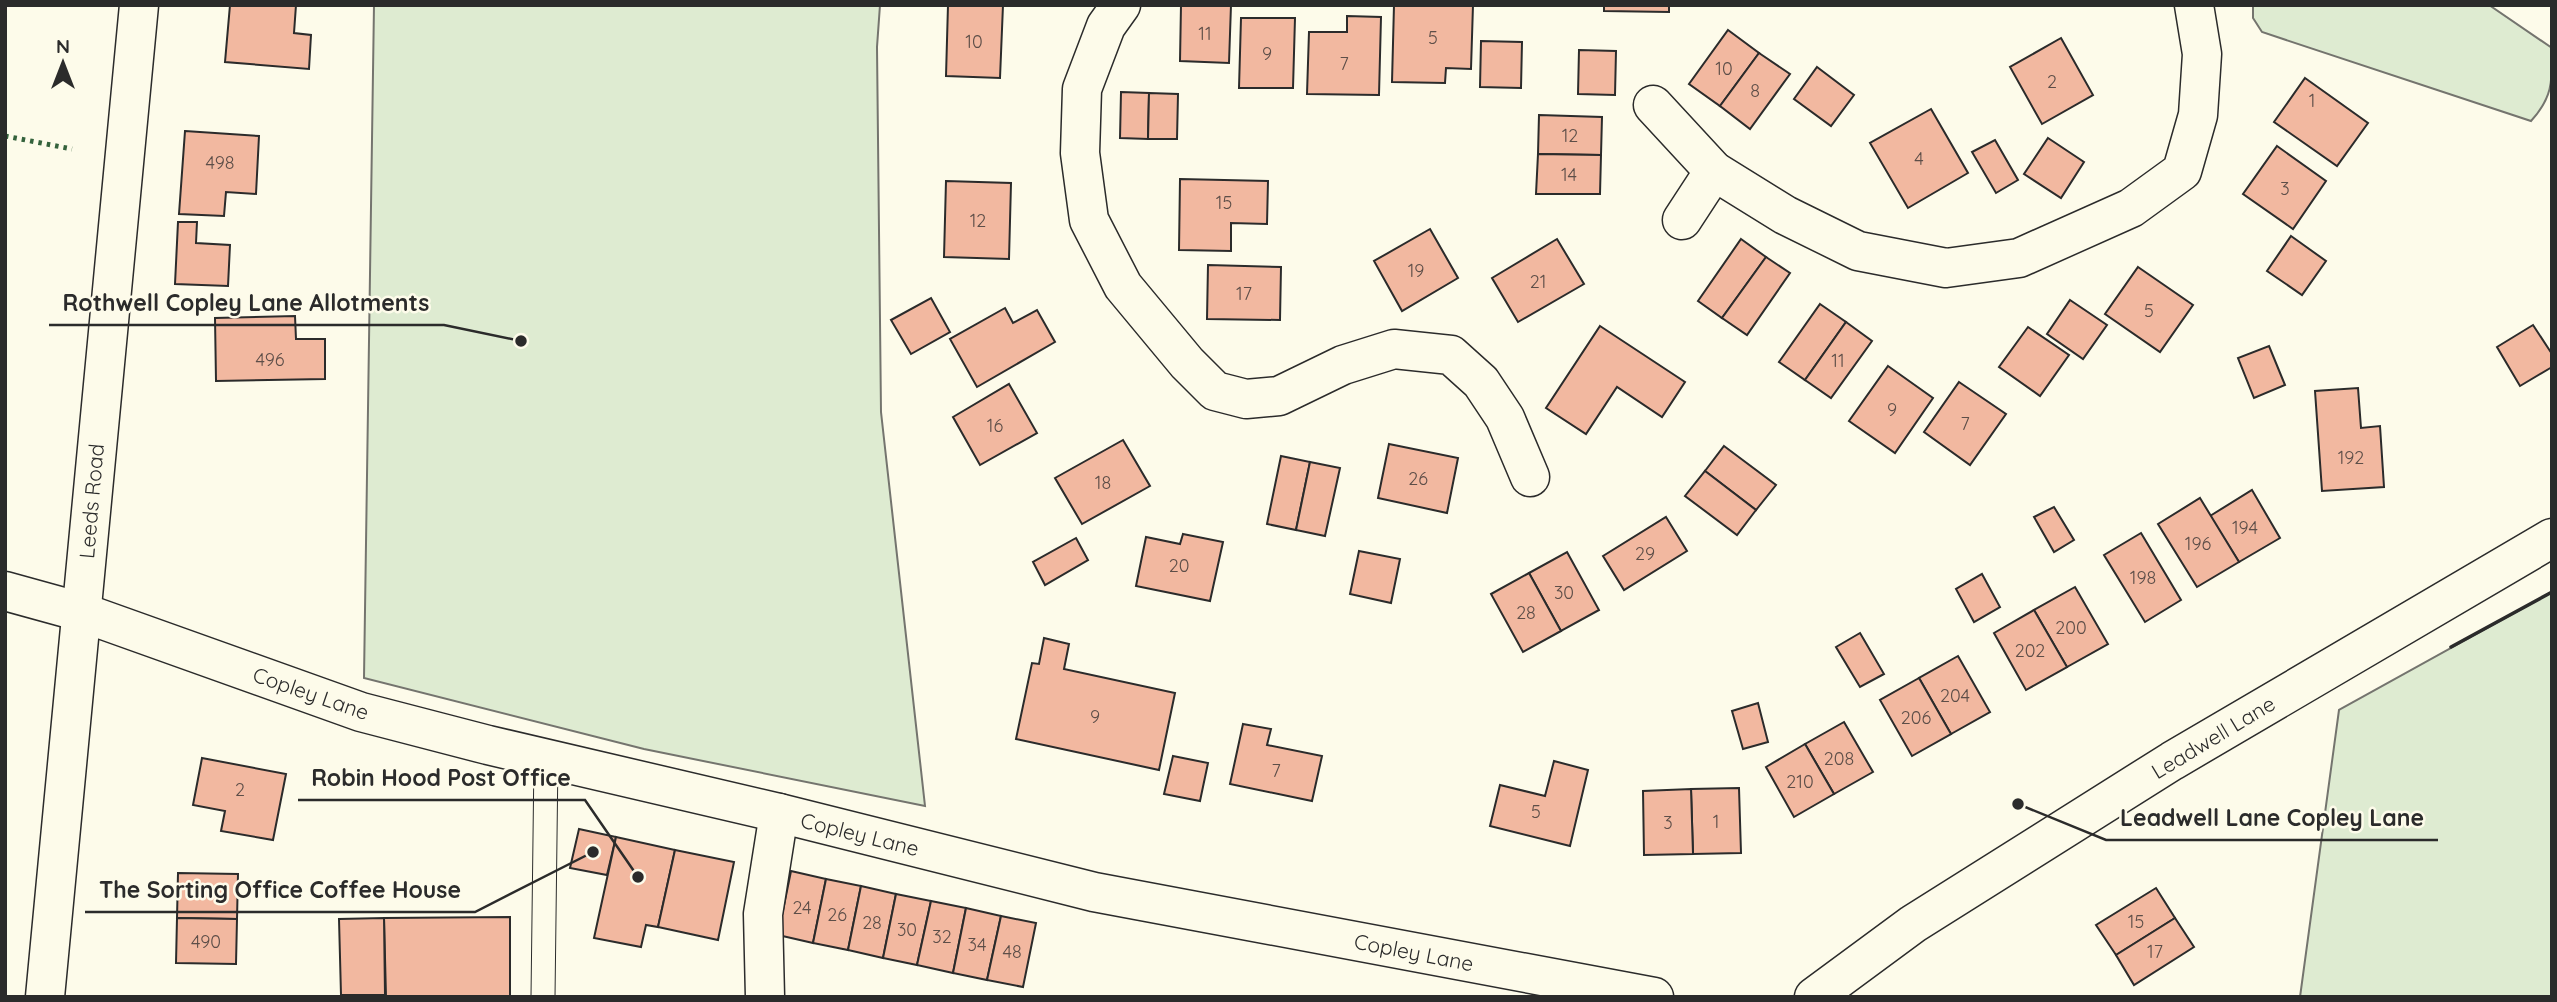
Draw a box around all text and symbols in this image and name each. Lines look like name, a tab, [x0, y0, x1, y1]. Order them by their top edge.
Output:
house number: 11	[1198, 22, 1212, 45]
house number: 5	[1428, 26, 1438, 49]
north arrow	[28, 28, 98, 98]
house number: 10	[965, 30, 983, 53]
text: N	[56, 34, 70, 58]
house number: 9	[1262, 42, 1272, 65]
house number: 7	[1339, 52, 1349, 75]
house number: 10	[1715, 57, 1733, 80]
house number: 2	[2047, 70, 2057, 93]
house number: 8	[1750, 79, 1760, 102]
house number: 1	[2309, 89, 2315, 112]
house number: 12	[1562, 124, 1578, 147]
house number: 4	[1914, 147, 1924, 170]
house number: 498	[206, 151, 234, 174]
house number: 14	[1561, 163, 1577, 186]
house number: 3	[2280, 177, 2290, 200]
house number: 15	[1216, 191, 1232, 214]
house number: 12	[970, 209, 986, 232]
house number: 19	[1408, 259, 1424, 282]
house number: 21	[1530, 270, 1546, 293]
callout: Rothwell Copley Lane Allotments	[49, 281, 444, 325]
house number: 17	[1236, 282, 1252, 305]
text: Rothwell Copley Lane Allotments	[63, 288, 429, 317]
house number: 5	[2144, 299, 2154, 322]
house number: 496	[256, 348, 285, 371]
house number: 11	[1831, 349, 1845, 372]
house number: 9	[1887, 398, 1897, 421]
house number: 7	[1960, 412, 1970, 435]
house number: 16	[987, 414, 1003, 437]
street label: Leeds Road	[73, 442, 109, 560]
house number: 192	[2338, 446, 2364, 469]
house number: 26	[1408, 467, 1428, 490]
house number: 18	[1095, 471, 1111, 494]
house number: 194	[2232, 516, 2258, 539]
house number: 196	[2185, 532, 2212, 555]
house number: 29	[1635, 542, 1655, 565]
house number: 20	[1169, 554, 1189, 577]
house number: 198	[2130, 566, 2156, 589]
house number: 30	[1554, 581, 1574, 604]
house number: 28	[1516, 601, 1536, 624]
house number: 200	[2055, 616, 2087, 639]
house number: 202	[2015, 639, 2045, 662]
street label: Copley Lane	[250, 661, 372, 725]
house number: 204	[1940, 684, 1970, 707]
street label: Leadwell Lane	[2147, 690, 2279, 784]
house number: 9	[1090, 705, 1100, 728]
house number: 206	[1901, 706, 1931, 729]
house number: 208	[1824, 747, 1854, 770]
callout: Robin Hood Post Office	[298, 756, 585, 800]
house number: 7	[1271, 759, 1281, 782]
text: Robin Hood Post Office	[311, 763, 571, 792]
house number: 210	[1786, 770, 1814, 793]
house number: 2	[235, 778, 245, 801]
callout: Leadwell Lane Copley Lane	[2106, 796, 2438, 840]
house number: 5	[1531, 800, 1541, 823]
text: Leadwell Lane Copley Lane	[2120, 803, 2424, 832]
street label: Copley Lane	[798, 807, 922, 861]
house number: 1	[1713, 810, 1719, 833]
house number: 3	[1663, 811, 1673, 834]
callout: The Sorting Office Coffee House	[85, 868, 475, 912]
text: The Sorting Office Coffee House	[99, 875, 461, 904]
house number: 24	[792, 896, 812, 919]
house number: 26	[827, 903, 847, 926]
house number: 15	[2128, 910, 2144, 933]
house number: 28	[862, 911, 882, 934]
house number: 30	[897, 918, 917, 941]
house number: 32	[932, 925, 952, 948]
street label: Copley Lane	[1352, 928, 1476, 976]
house number: 490	[191, 930, 221, 953]
house number: 34	[968, 933, 986, 956]
house number: 48	[1002, 940, 1022, 963]
house number: 17	[2147, 940, 2163, 963]

